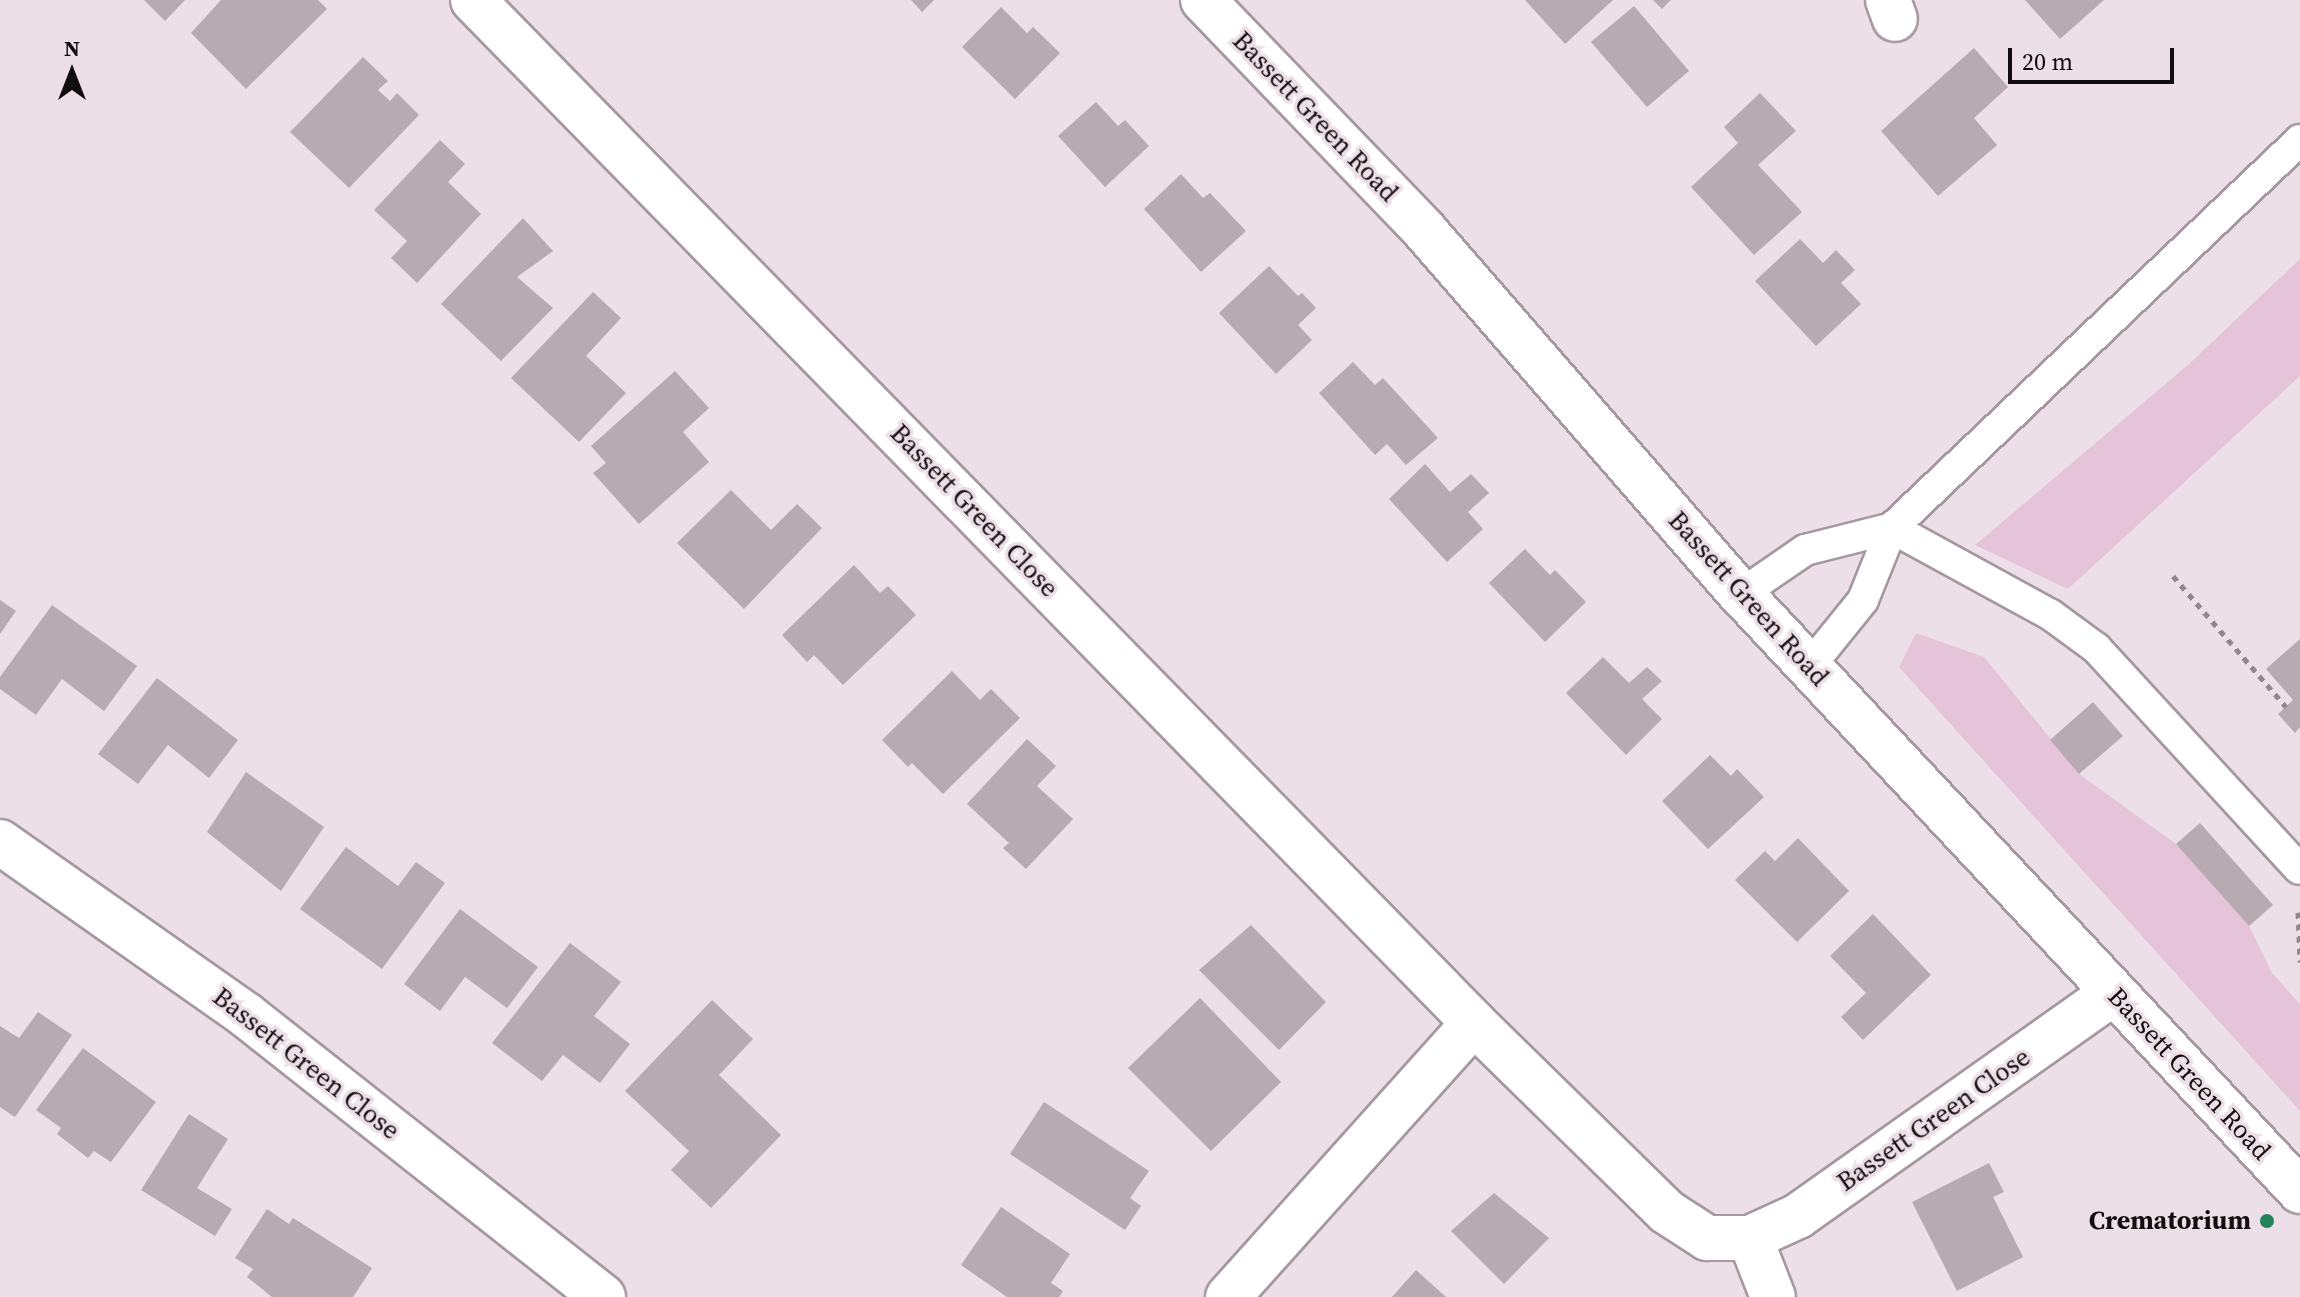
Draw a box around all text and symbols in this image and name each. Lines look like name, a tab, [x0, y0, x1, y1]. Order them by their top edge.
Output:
street label: Bassett Green Road	[1226, 25, 1404, 209]
north arrow	[32, 32, 112, 112]
scale bar	[2012, 32, 2178, 82]
text: N	[64, 33, 80, 63]
text: 20 m	[2022, 45, 2073, 78]
street label: Bassett Green Close	[883, 418, 1065, 604]
street label: Bassett Green Road	[1661, 505, 1835, 693]
street label: Bassett Green Close	[206, 981, 406, 1147]
street label: Bassett Green Road	[2101, 981, 2277, 1167]
street label: Bassett Green Close	[1832, 1042, 2036, 1198]
place label: Crematorium	[2089, 1205, 2251, 1237]
marker: Crematorium	[2258, 1212, 2276, 1230]

